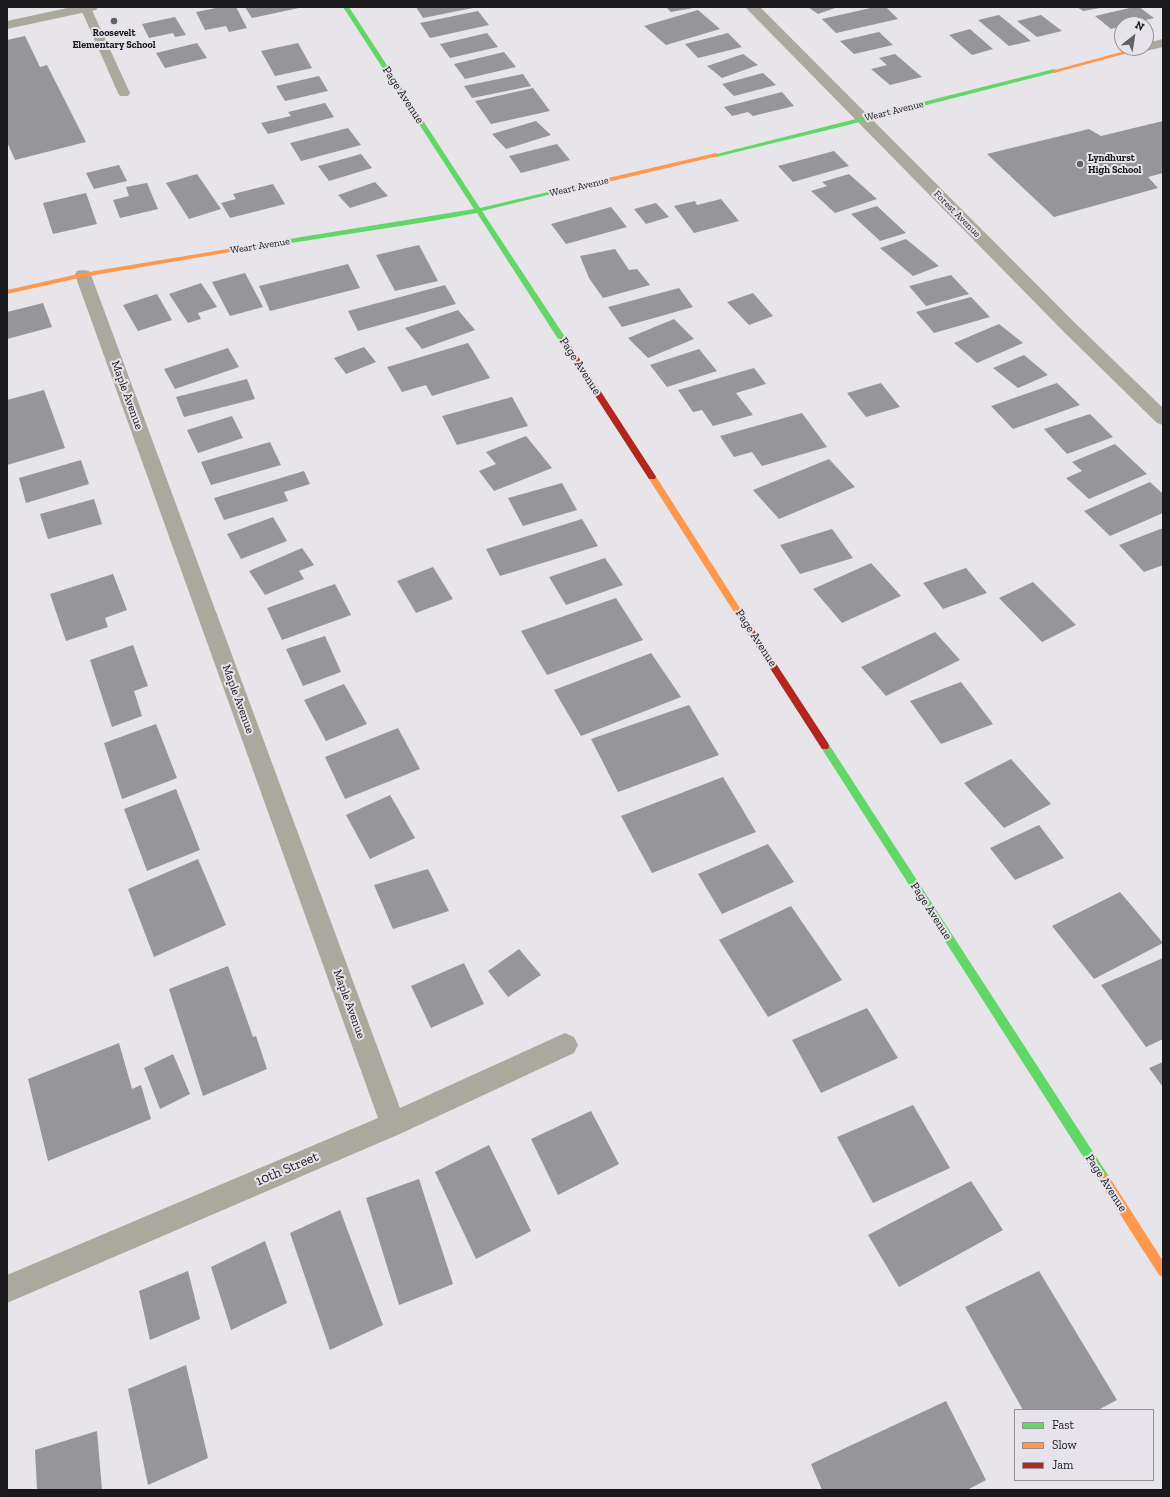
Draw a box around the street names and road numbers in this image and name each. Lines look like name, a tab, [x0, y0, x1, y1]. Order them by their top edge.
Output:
street label: Page Avenue	[379, 64, 427, 126]
street label: Weart Avenue	[863, 98, 925, 124]
street label: Weart Avenue	[548, 174, 610, 200]
street label: Forest Avenue	[931, 188, 983, 240]
street label: Weart Avenue	[229, 235, 291, 257]
street label: Page Avenue	[556, 335, 604, 397]
street label: Maple Avenue	[108, 359, 146, 431]
street label: Page Avenue	[732, 607, 780, 669]
street label: Maple Avenue	[219, 663, 257, 735]
street label: Page Avenue	[907, 880, 955, 942]
street label: Maple Avenue	[330, 968, 368, 1040]
street label: 10th Street	[253, 1148, 321, 1190]
street label: Page Avenue	[1082, 1152, 1130, 1214]

